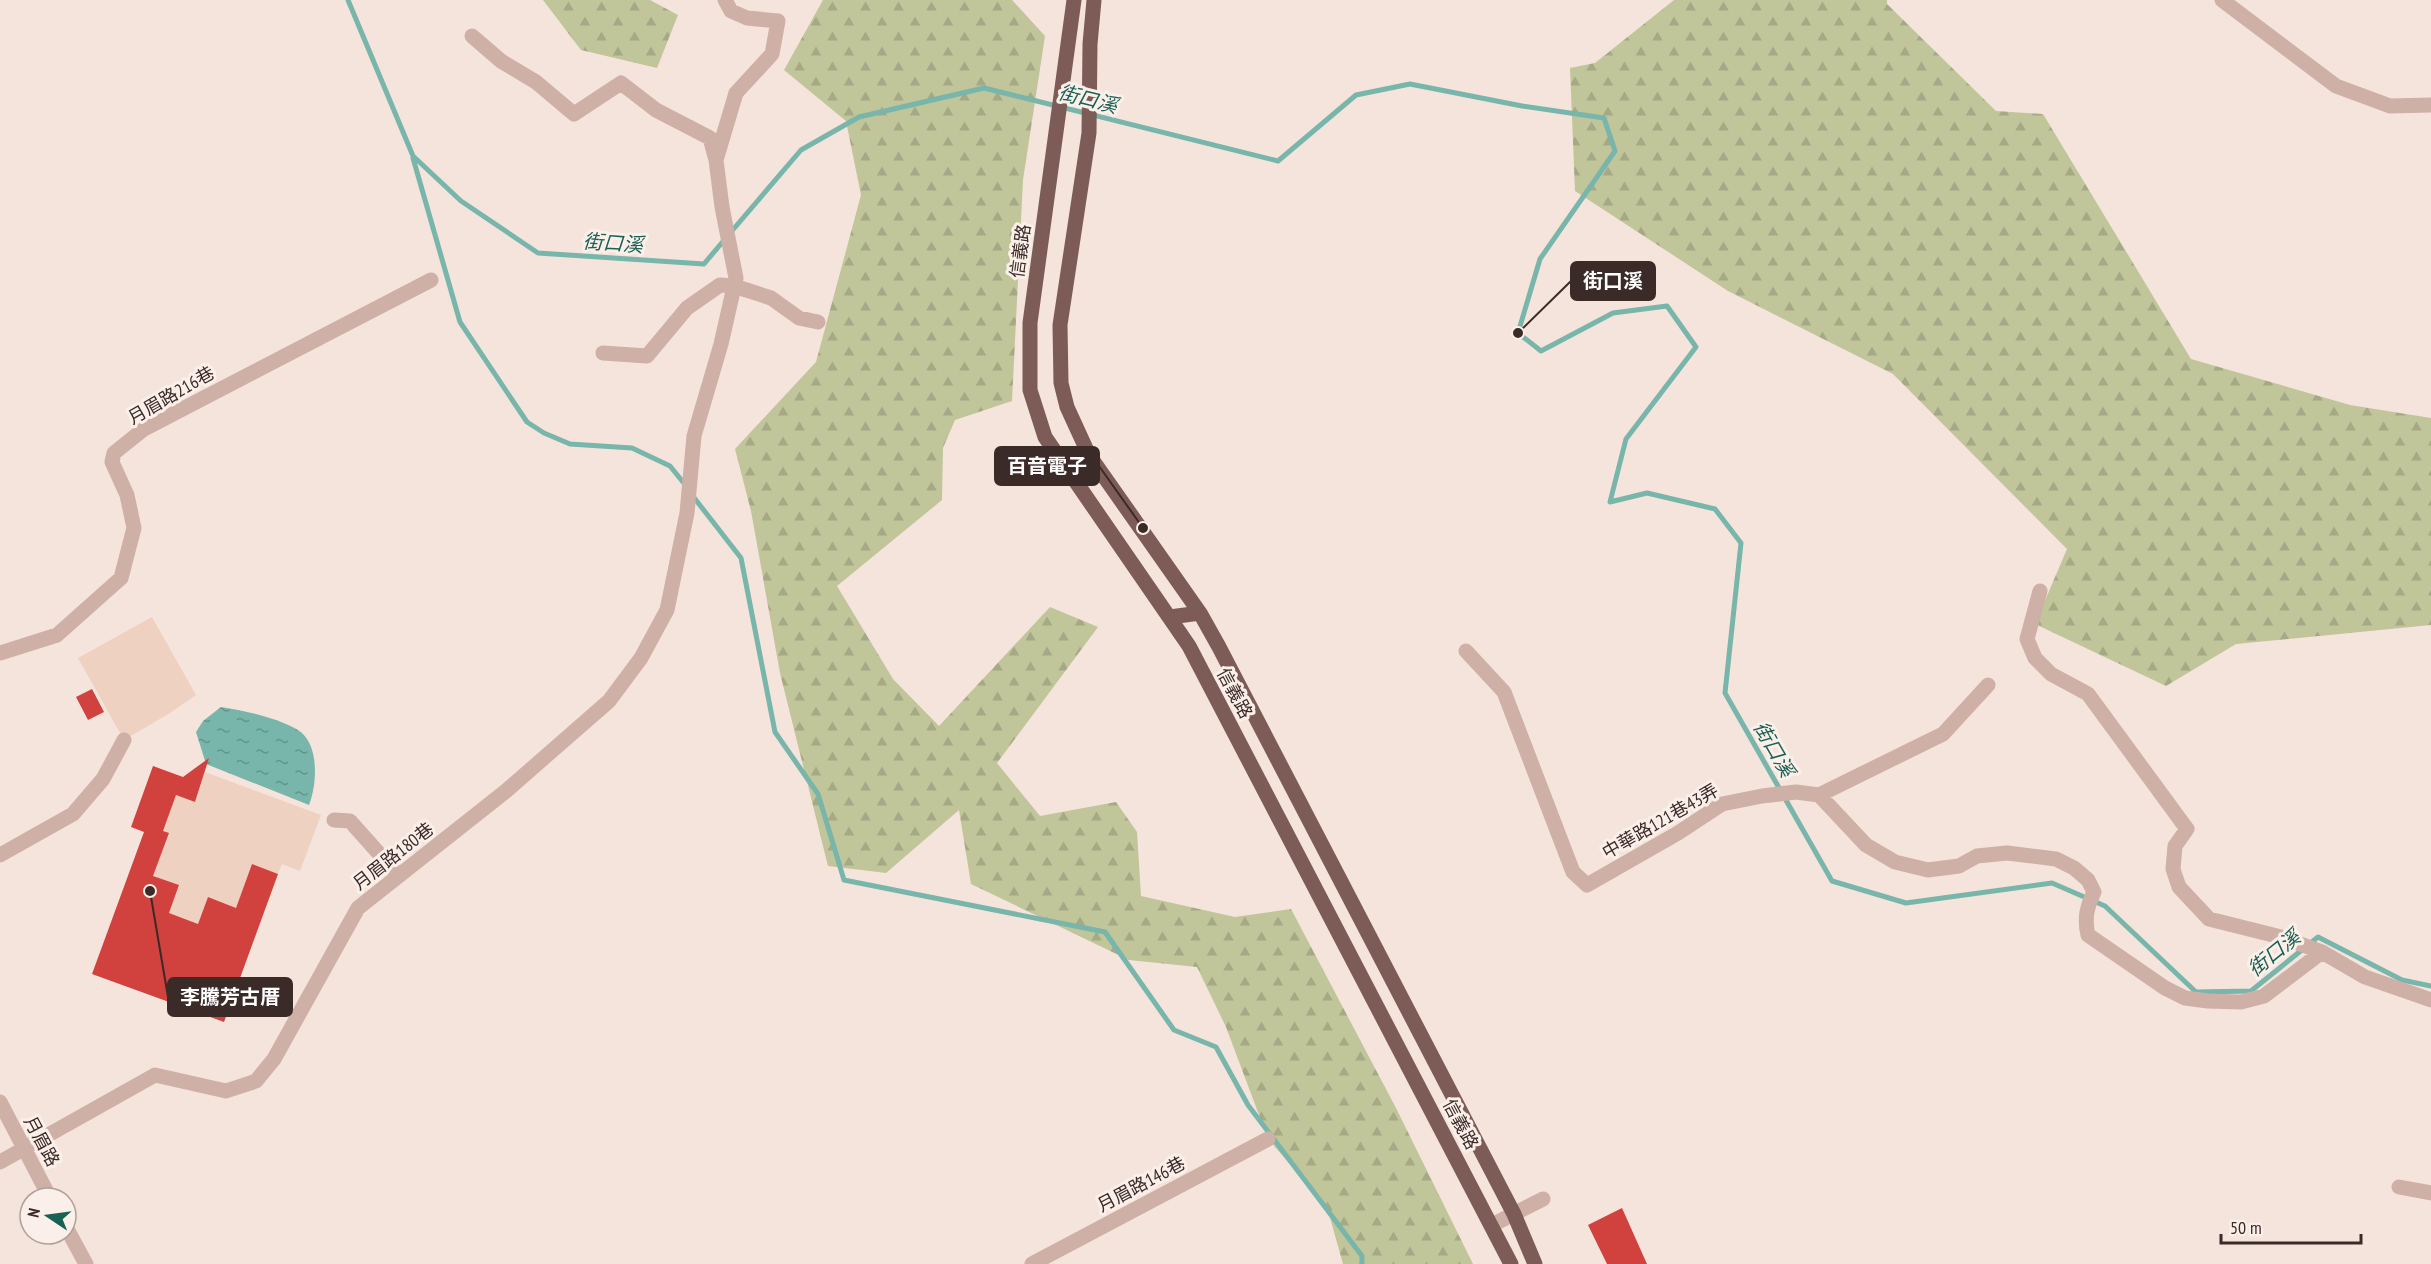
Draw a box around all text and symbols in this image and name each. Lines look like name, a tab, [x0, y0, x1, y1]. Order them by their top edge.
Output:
water label: 街口溪	[1056, 79, 1123, 120]
street label: 信義路	[1005, 223, 1035, 279]
water label: 街口溪	[582, 228, 647, 258]
callout: 街口溪	[1571, 262, 1655, 300]
text: 街口溪	[1583, 268, 1643, 294]
street label: 月眉路216巷	[124, 361, 218, 429]
callout: 百音電子	[995, 447, 1099, 485]
text: 百音電子	[1007, 453, 1087, 479]
street label: 信義路	[1212, 664, 1258, 722]
water label: 街口溪	[1748, 717, 1802, 784]
street label: 中華路121巷43弄	[1598, 778, 1722, 864]
street label: 月眉路180巷	[348, 817, 438, 895]
water label: 街口溪	[2243, 922, 2308, 982]
callout: 李騰芳古厝	[168, 978, 292, 1016]
text: 李騰芳古厝	[180, 984, 280, 1010]
street label: 信義路	[1438, 1095, 1484, 1153]
street label: 月眉路	[19, 1112, 65, 1170]
street label: 月眉路146巷	[1093, 1151, 1189, 1217]
north arrow	[18, 1186, 78, 1246]
text: N	[23, 1206, 44, 1219]
scale bar	[2221, 1207, 2360, 1245]
text: 50 m	[2230, 1216, 2262, 1239]

